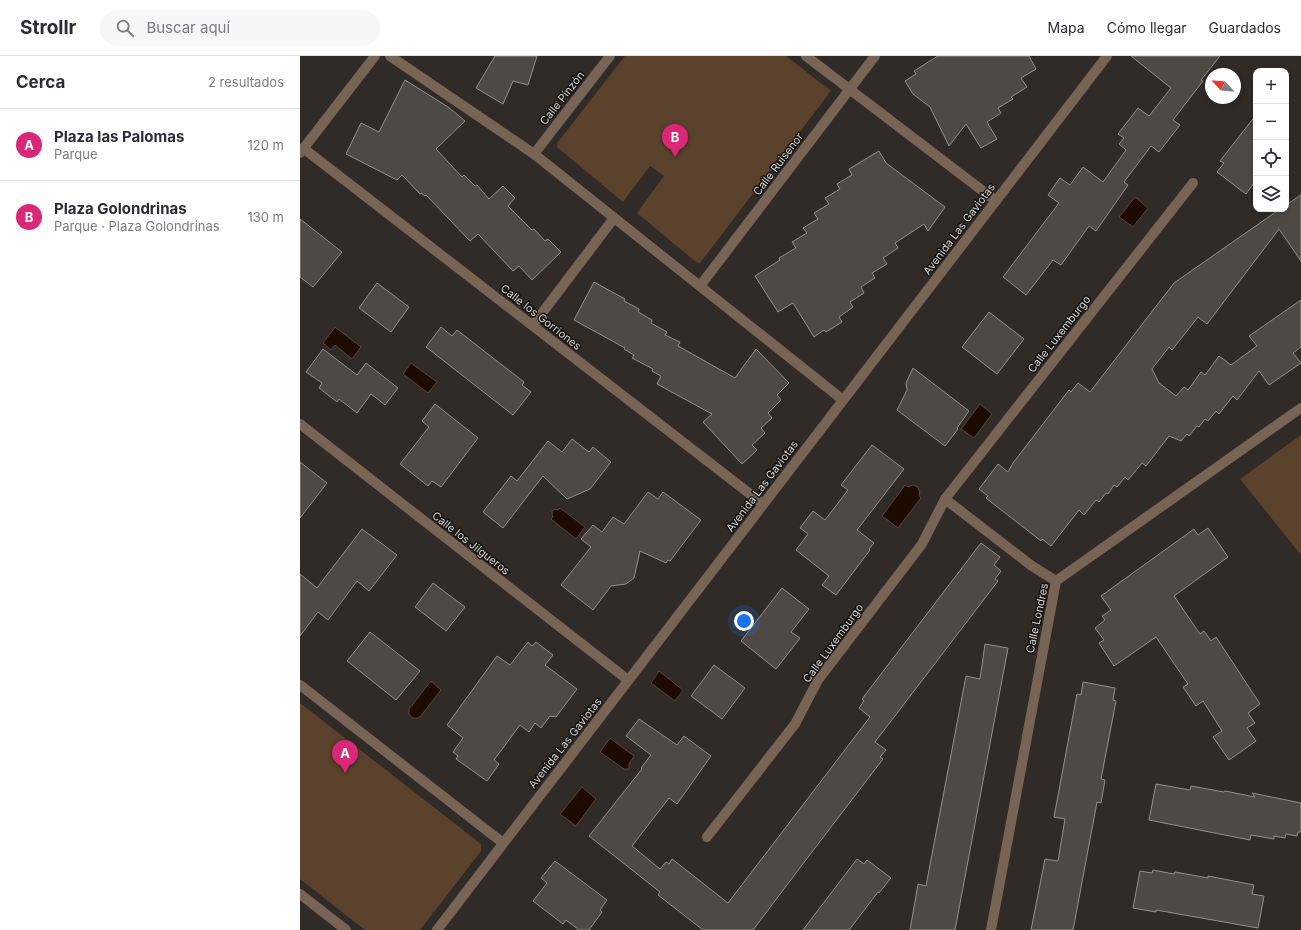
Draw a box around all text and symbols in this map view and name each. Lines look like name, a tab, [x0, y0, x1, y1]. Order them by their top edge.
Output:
search box	[100, 10, 380, 46]
text: Strollr	[20, 16, 76, 39]
icon: search	[114, 17, 136, 39]
text: Buscar aquí	[146, 18, 230, 37]
text: Mapa	[1048, 19, 1085, 36]
text: Cómo llegar	[1107, 19, 1187, 36]
text: Guardados	[1209, 19, 1281, 36]
street label: Calle Pinzón	[537, 68, 587, 128]
north arrow	[1205, 68, 1241, 104]
map controls	[1253, 68, 1289, 212]
button: +	[1253, 68, 1289, 104]
text: Cerca	[16, 72, 65, 92]
text: 2 resultados	[208, 74, 284, 90]
button: −	[1253, 104, 1289, 140]
pin: B	[662, 124, 688, 157]
text: Plaza las Palomas	[54, 127, 184, 146]
street label: Calle Ruisenor	[750, 130, 806, 198]
text: A	[24, 137, 34, 153]
text: 120 m	[248, 137, 284, 153]
button: locate	[1253, 140, 1289, 176]
text: Parque	[54, 146, 98, 162]
button: layers	[1253, 176, 1289, 212]
street label: Avenida Las Gaviotas	[920, 180, 998, 278]
text: Plaza Golondrinas	[54, 199, 187, 218]
text: B	[25, 209, 33, 225]
text: 130 m	[247, 209, 284, 225]
text: Parque · Plaza Golondrinas	[54, 218, 220, 234]
street label: Calle los Gorriones	[498, 281, 584, 353]
street label: Calle Luxemburgo	[1025, 292, 1094, 375]
street label: Avenida Las Gaviotas	[723, 437, 801, 535]
street label: Calle los Jilgueros	[429, 508, 513, 578]
street label: Calle Londres	[1023, 581, 1051, 654]
street label: Calle Luxemburgo	[800, 600, 867, 685]
your location	[734, 611, 754, 631]
street label: Avenida Las Gaviotas	[525, 695, 605, 791]
pin: A	[332, 740, 358, 773]

